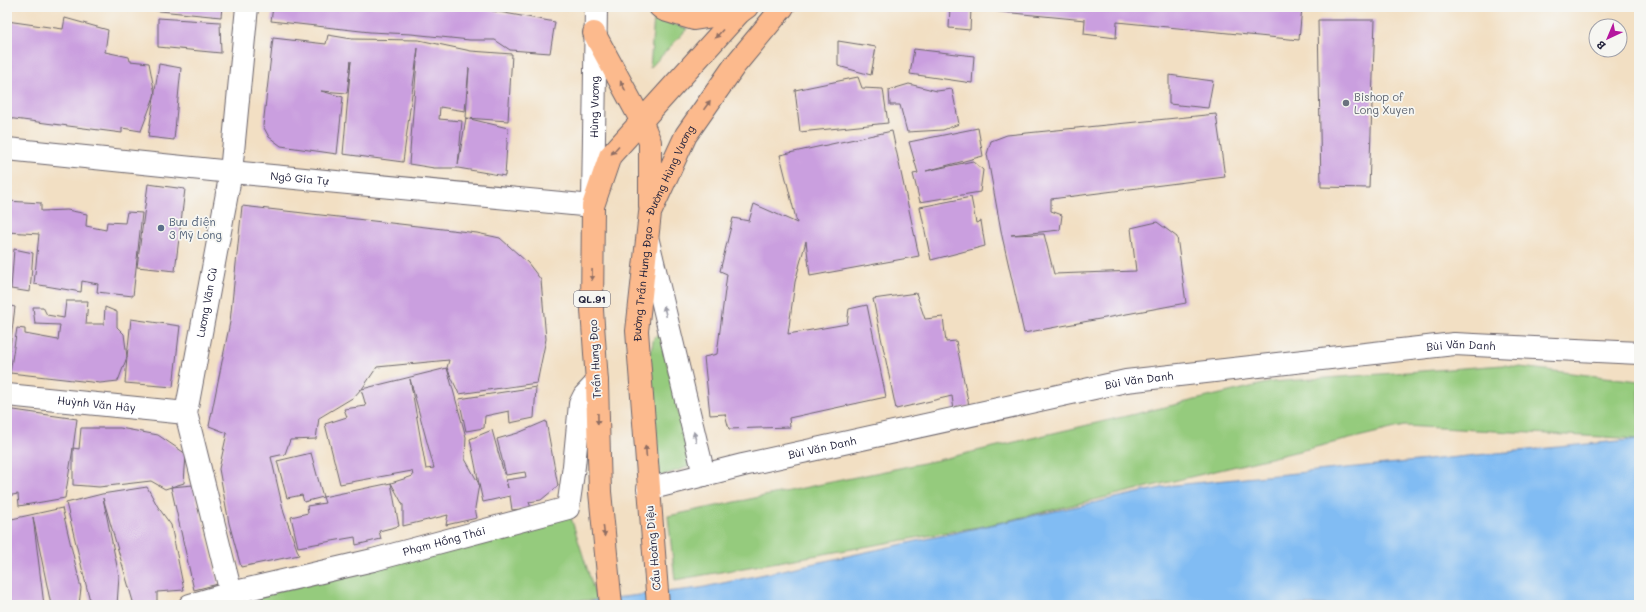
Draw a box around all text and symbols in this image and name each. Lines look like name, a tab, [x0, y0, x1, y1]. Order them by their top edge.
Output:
north arrow	[1588, 18, 1628, 58]
one-way arrow	[714, 29, 724, 39]
text: B	[1593, 38, 1609, 54]
street label: Hùng Vương	[586, 76, 602, 138]
one-way arrow	[619, 80, 626, 92]
place label: Bishop of Long Xuyen	[1354, 89, 1414, 117]
marker: Bishop of Long Xuyen	[1341, 98, 1351, 108]
one-way arrow	[703, 99, 711, 110]
street label: Đường Trần Hưng Đạo - Đường Hùng Vương	[629, 122, 698, 343]
one-way arrow	[611, 145, 620, 154]
street label: Ngô Gia Tự	[270, 168, 330, 188]
place label: Bưu điện 3 Mỹ Long	[169, 214, 222, 242]
marker: Bưu điện 3 Mỹ Long	[156, 223, 166, 233]
street label: Lương Vãn Cù	[192, 266, 220, 339]
one-way arrow	[589, 269, 596, 281]
road number: QL.91	[574, 291, 610, 307]
one-way arrow	[661, 305, 667, 317]
street label: Trần Hưng Đạo	[585, 319, 604, 399]
street label: Bùi Văn Danh	[1425, 336, 1496, 354]
street label: Bùi Văn Danh	[1103, 368, 1174, 392]
street label: Huỳnh Văn Hây	[57, 392, 137, 415]
one-way arrow	[595, 413, 601, 426]
one-way arrow	[691, 431, 697, 443]
street label: Bùi Văn Danh	[787, 432, 857, 462]
one-way arrow	[642, 445, 649, 457]
street label: Cầu Hoàng Diệu	[641, 505, 664, 591]
street label: Phạm Hồng Thái	[401, 522, 487, 559]
one-way arrow	[601, 525, 607, 537]

